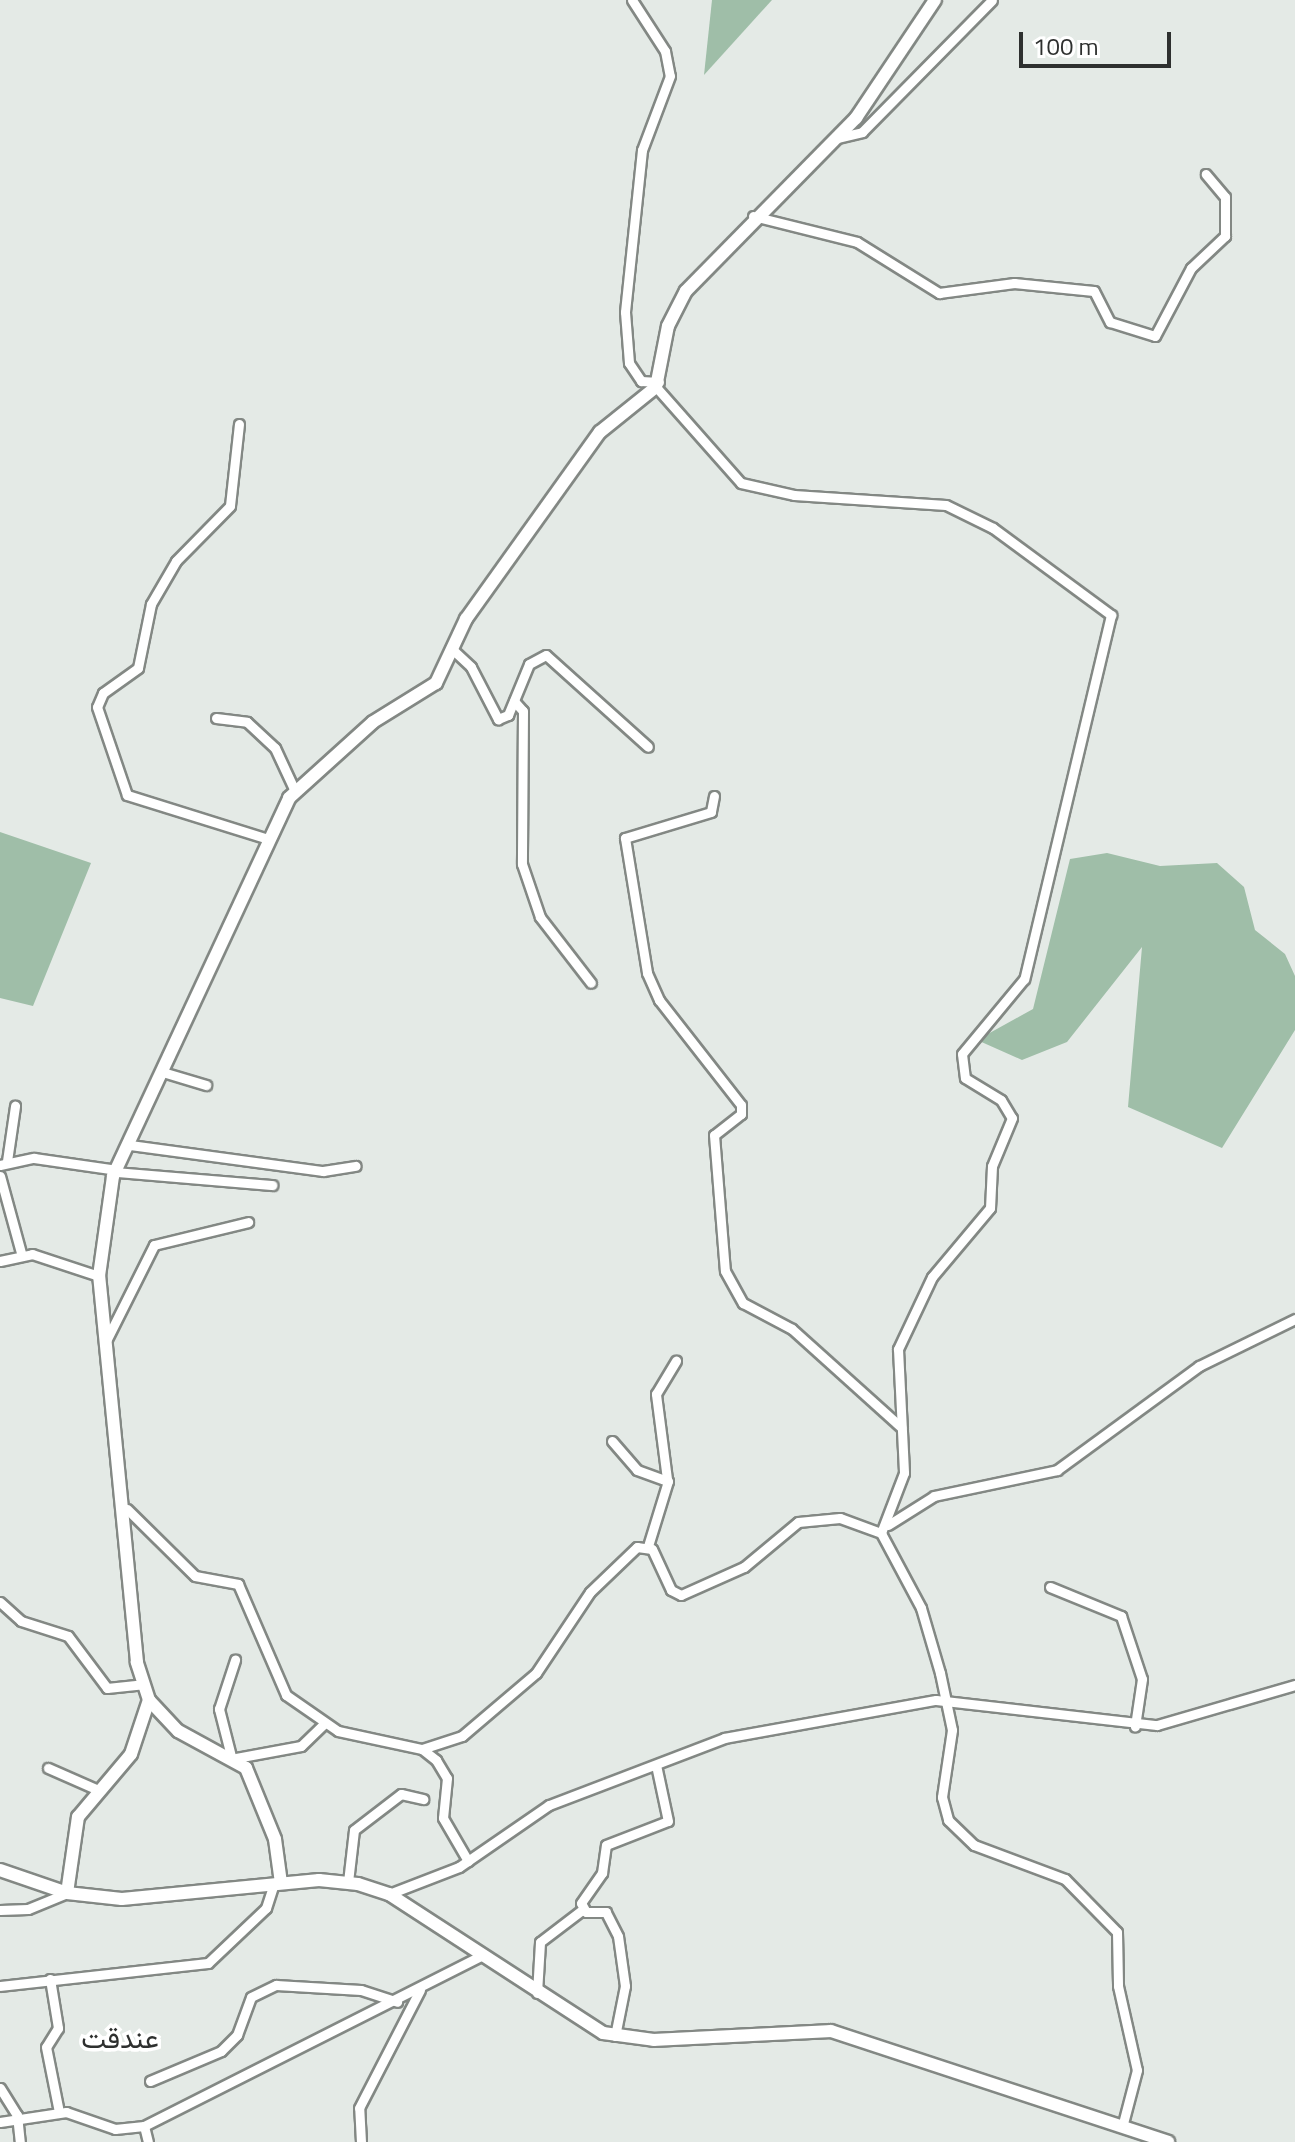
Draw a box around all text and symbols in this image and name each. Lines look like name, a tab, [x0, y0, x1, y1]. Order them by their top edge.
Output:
scale bar	[1023, 16, 1175, 66]
text: 100 m	[1033, 28, 1099, 64]
district label: عندقت	[81, 2021, 159, 2055]

